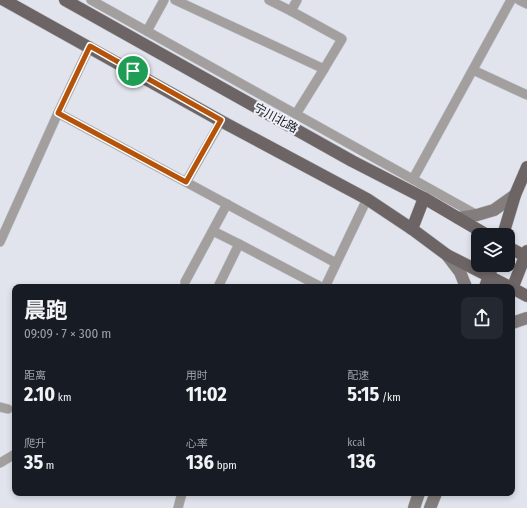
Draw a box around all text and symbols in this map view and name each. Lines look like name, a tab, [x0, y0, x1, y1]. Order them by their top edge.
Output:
pin	[116, 54, 150, 88]
icon: arrive	[122, 60, 144, 82]
street label: 宁川北路	[252, 100, 300, 136]
map controls	[471, 228, 515, 272]
button: layers	[471, 228, 515, 272]
text: 晨跑	[24, 297, 68, 324]
button: share	[461, 297, 503, 339]
text: 09:09 · 7 × 300 m	[24, 326, 111, 341]
text: 距离	[24, 369, 46, 382]
text: 用时	[186, 369, 208, 382]
text: 配速	[347, 369, 369, 382]
text: 2.10	[24, 382, 55, 406]
text: 11:02	[186, 382, 227, 406]
text: 5:15	[347, 382, 379, 406]
text: km	[55, 391, 71, 404]
text: /km	[379, 391, 401, 404]
text: kcal	[347, 436, 365, 449]
text: 爬升	[24, 437, 46, 450]
text: 心率	[186, 437, 208, 450]
text: 136	[347, 449, 376, 473]
text: 35	[24, 450, 43, 474]
text: 136	[186, 450, 214, 474]
text: m	[43, 459, 54, 472]
text: bpm	[214, 459, 237, 472]

